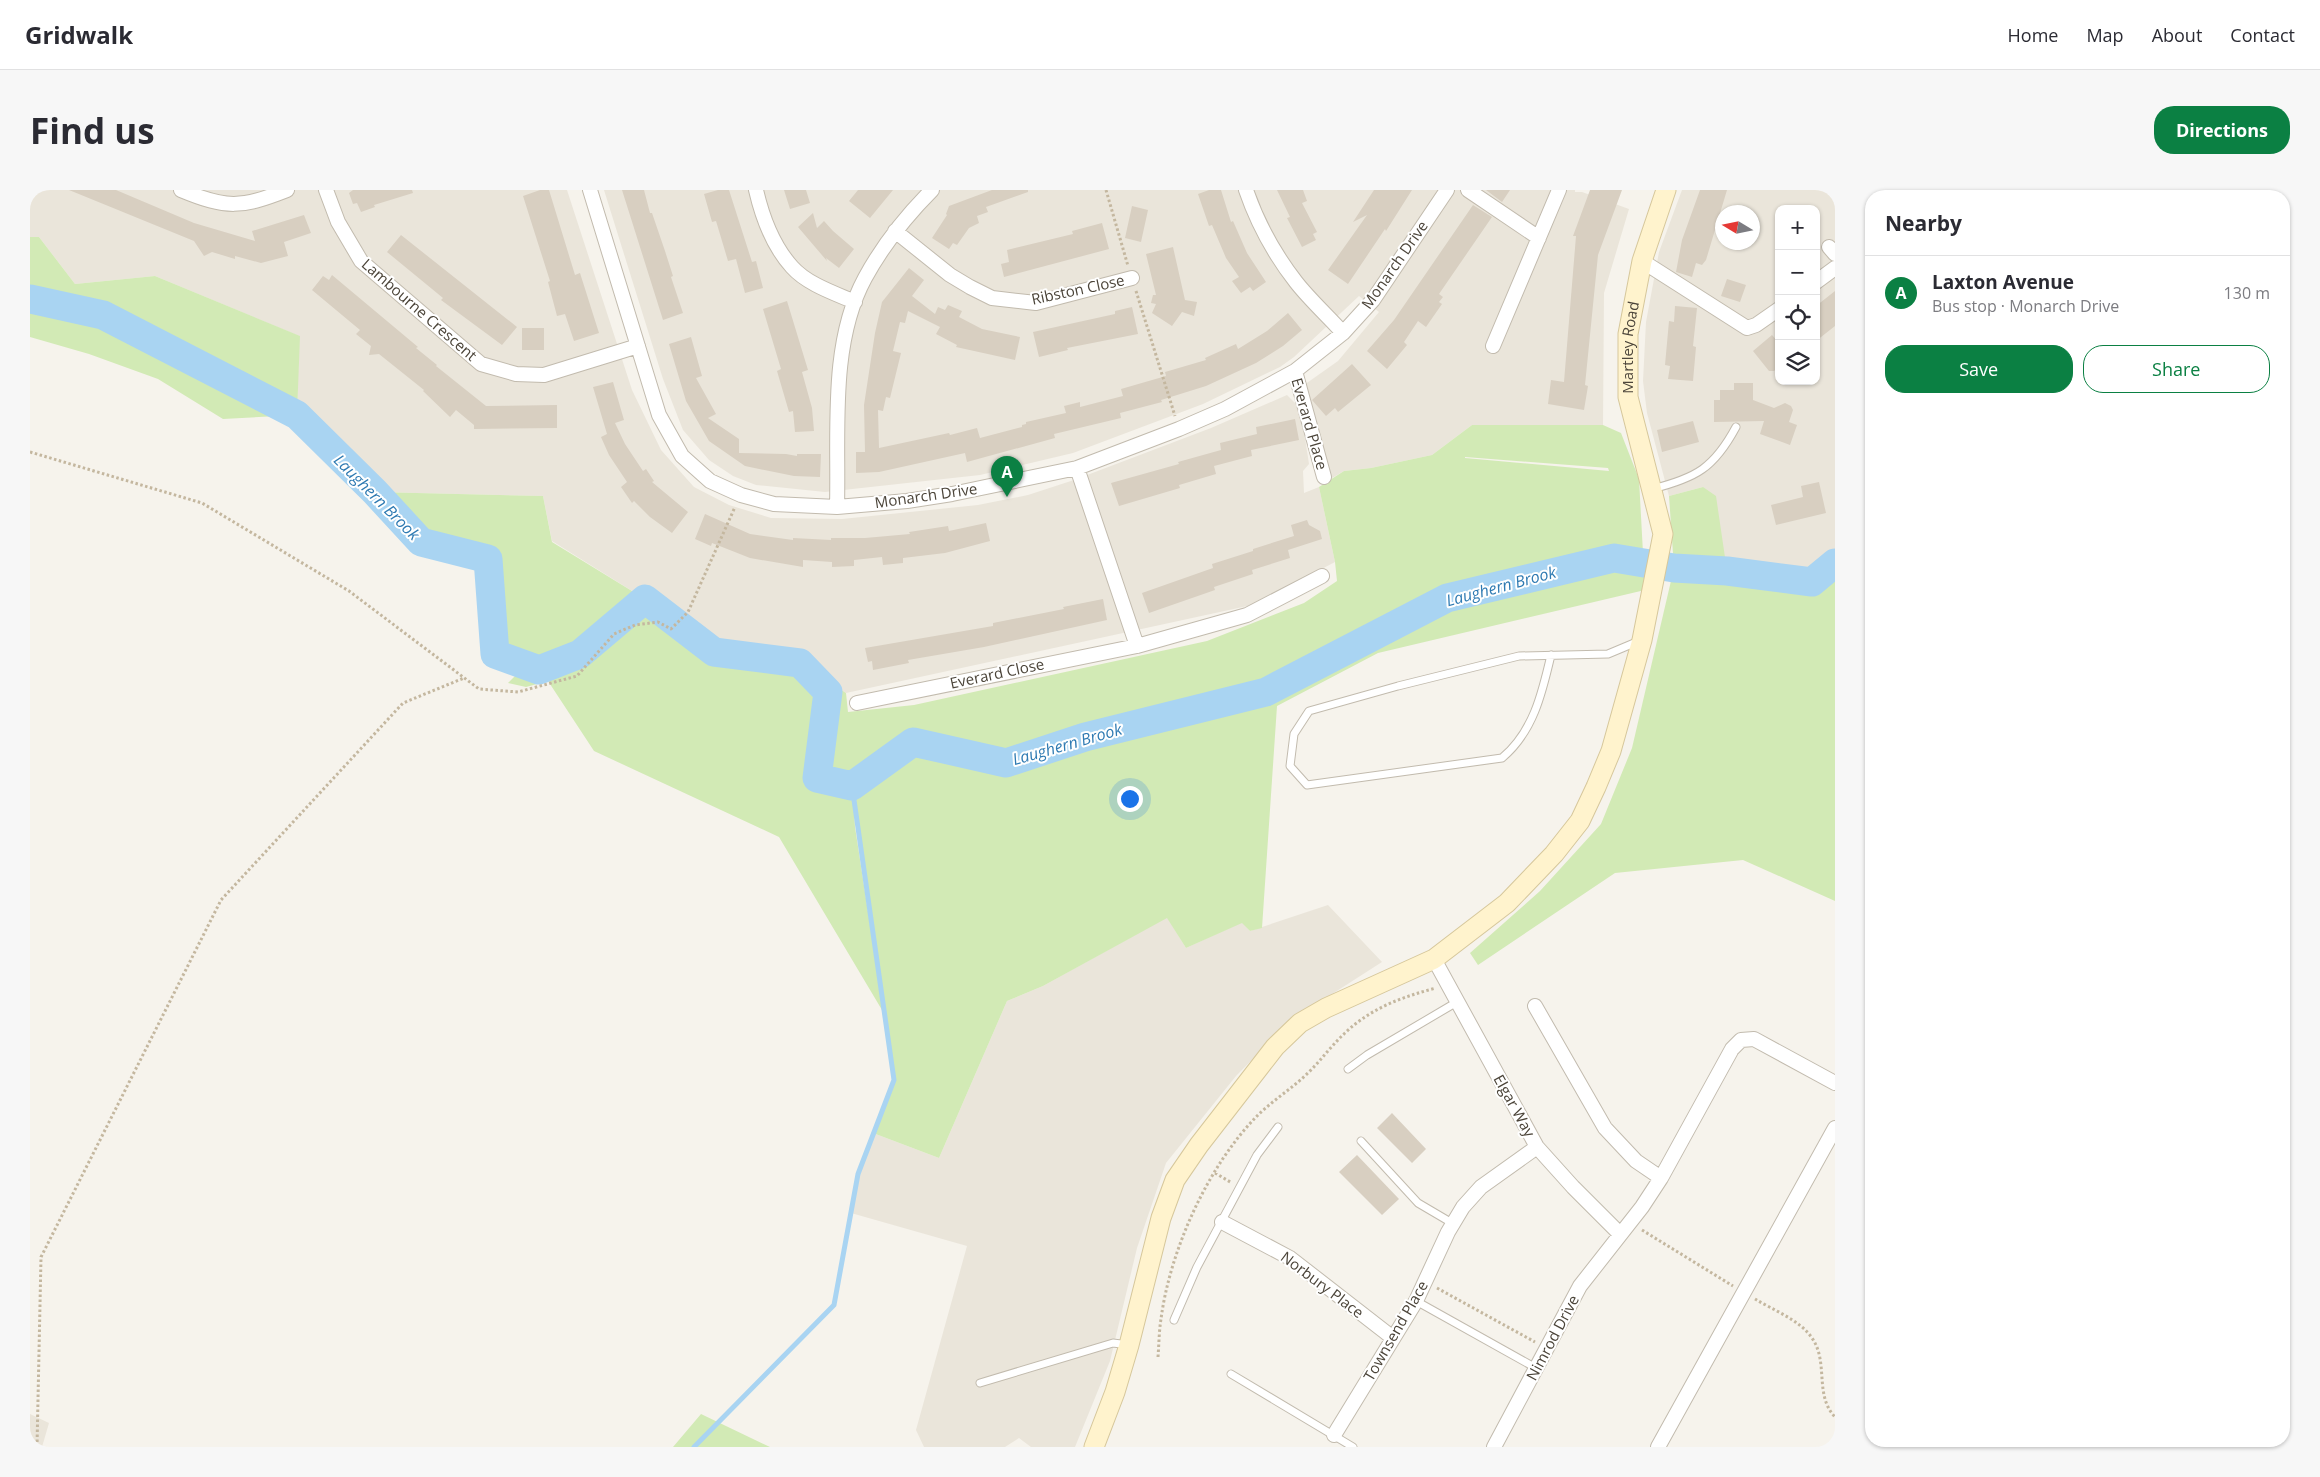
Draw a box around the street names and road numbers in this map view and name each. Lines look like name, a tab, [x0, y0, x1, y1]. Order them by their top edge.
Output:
street label: Monarch Drive	[1356, 216, 1432, 312]
street label: Lambourne Crescent	[358, 254, 481, 365]
street label: Ribston Close	[1029, 269, 1126, 309]
street label: Martley Road	[1617, 299, 1643, 394]
street label: Everard Place	[1287, 375, 1333, 472]
street label: Monarch Drive	[873, 478, 978, 512]
street label: Everard Close	[948, 653, 1046, 693]
street label: Elgar Way	[1490, 1071, 1540, 1141]
street label: Norbury Place	[1277, 1246, 1368, 1322]
street label: Townsend Place	[1358, 1277, 1432, 1384]
street label: Nimrod Drive	[1521, 1291, 1583, 1384]

